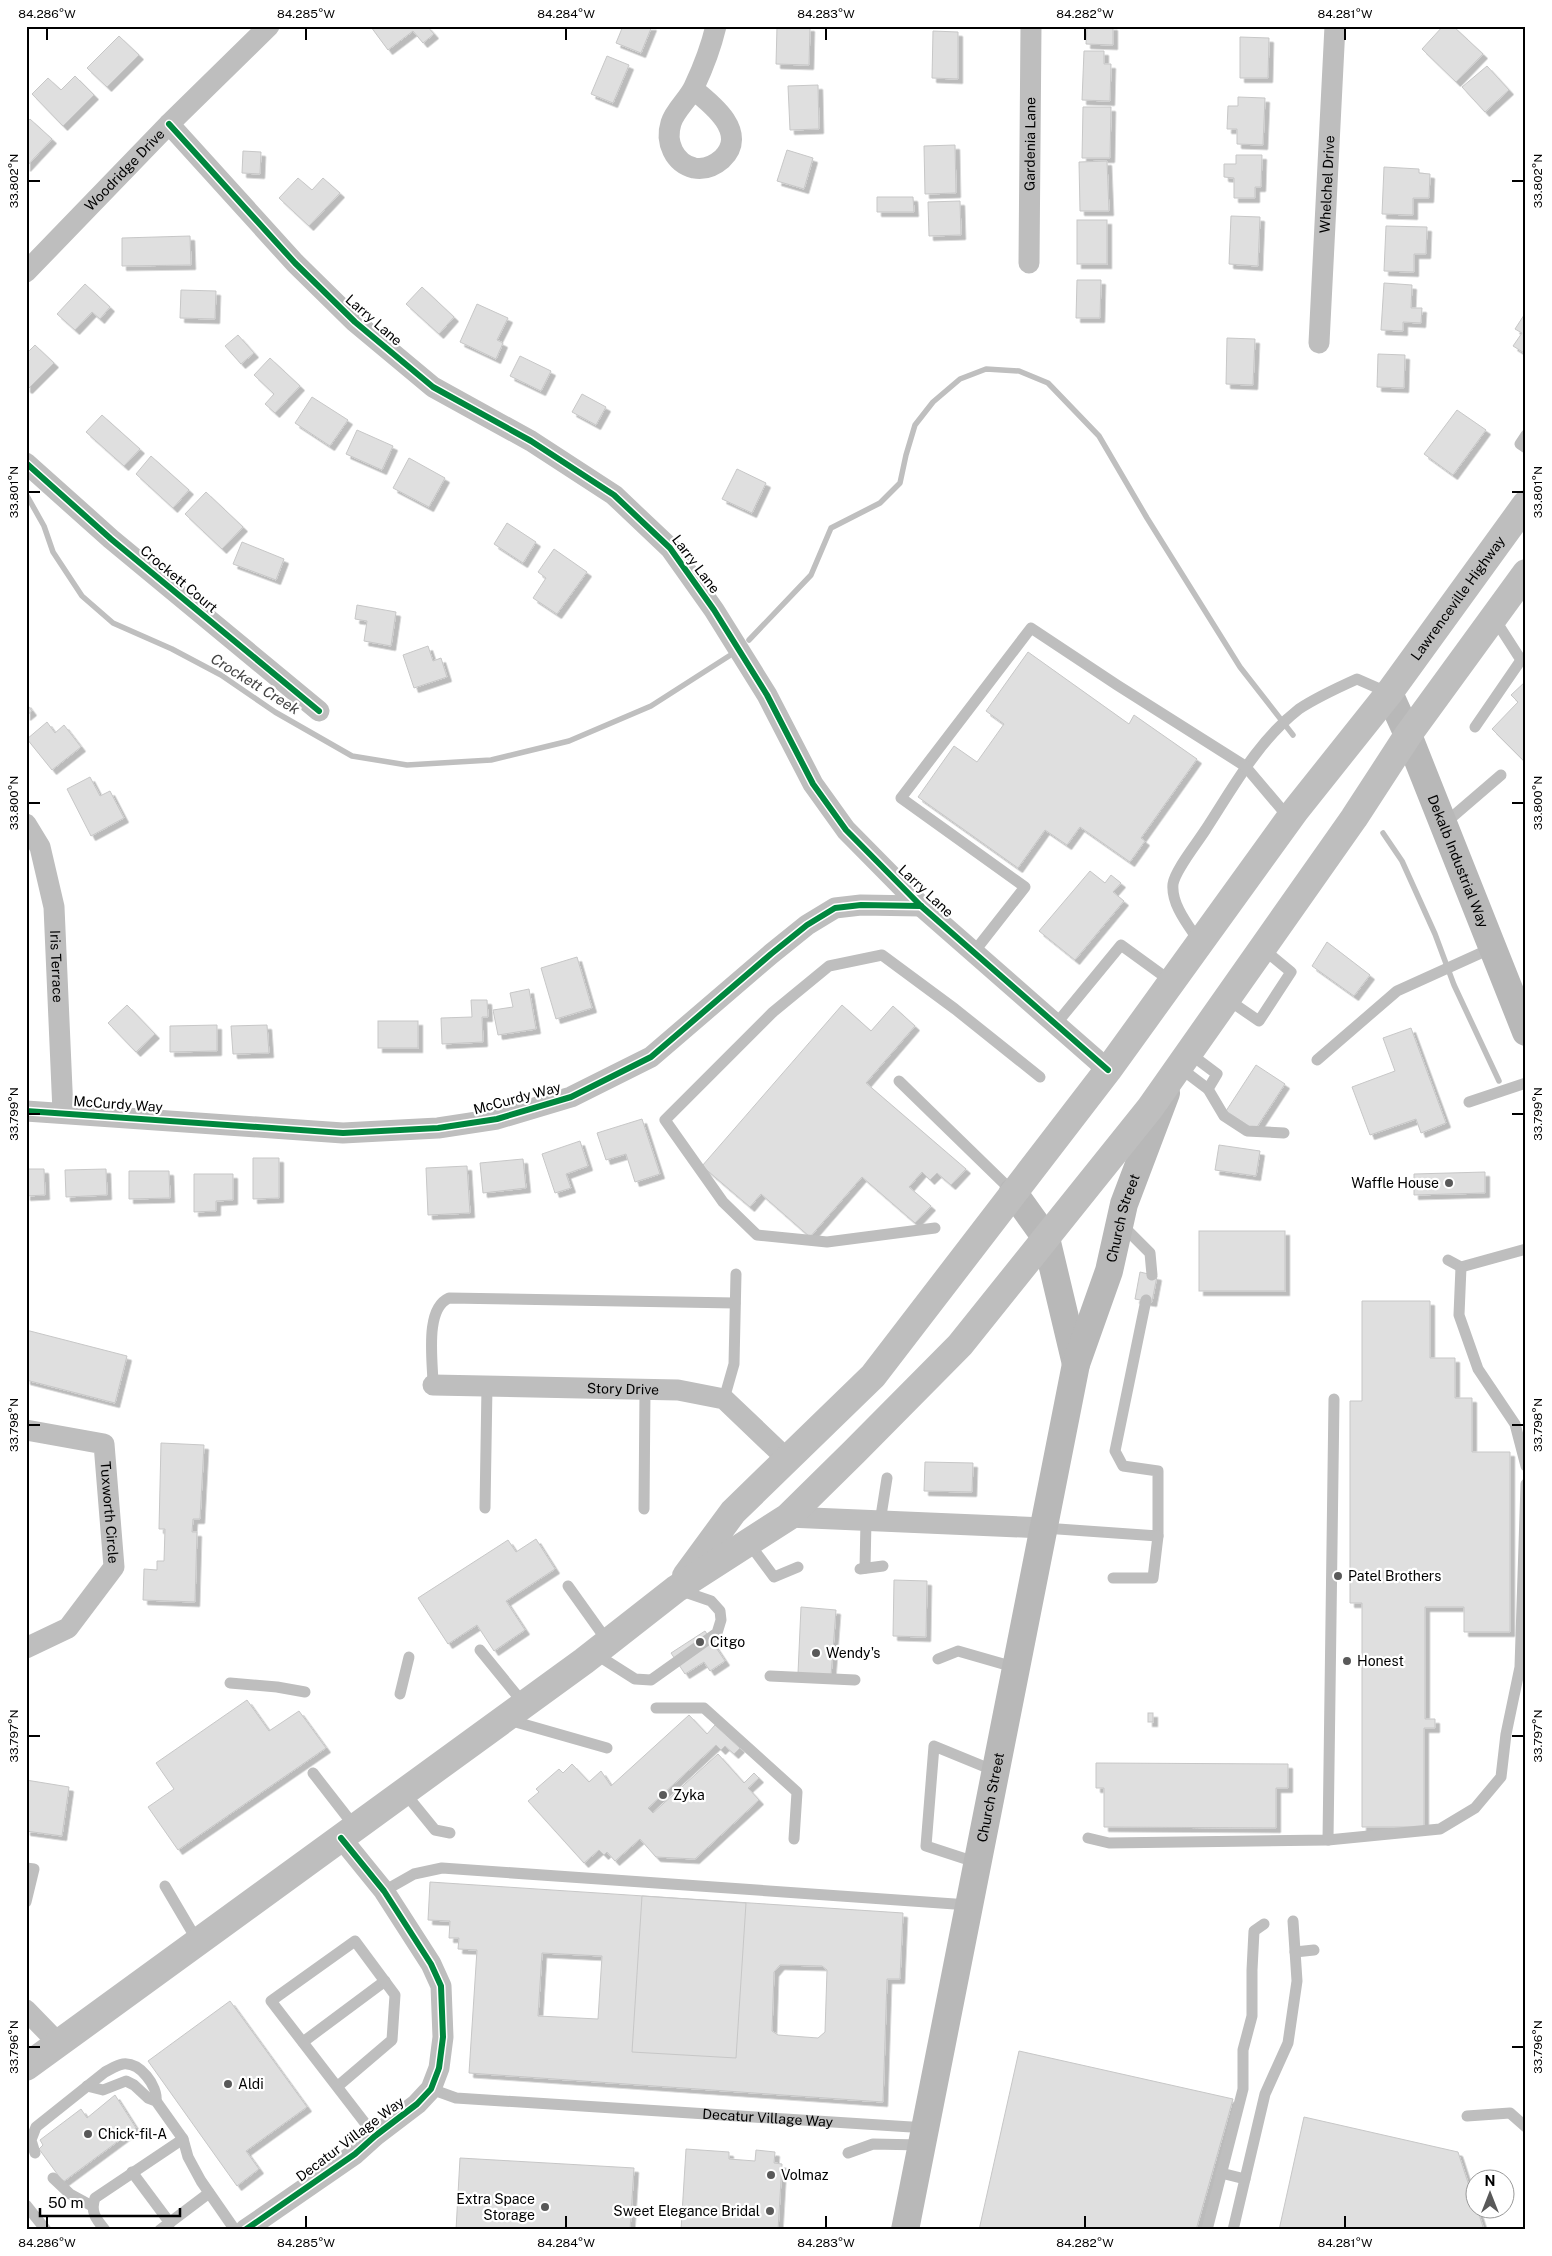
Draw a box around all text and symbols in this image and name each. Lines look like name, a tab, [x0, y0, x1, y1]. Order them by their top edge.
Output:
text: 84.286°W	[18, 7, 76, 21]
text: 84.285°W	[277, 7, 335, 21]
text: 84.284°W	[537, 7, 595, 21]
text: 84.283°W	[797, 7, 855, 21]
text: 84.282°W	[1056, 7, 1114, 21]
text: 84.281°W	[1317, 7, 1373, 21]
street label: Gardenia Lane	[1022, 97, 1038, 191]
street label: Woodridge Drive	[82, 126, 168, 214]
street label: Whelchel Drive	[1317, 135, 1337, 234]
text: 33.802°N	[7, 154, 21, 208]
text: 33.802°N	[1531, 154, 1545, 208]
street label: Larry Lane	[343, 291, 405, 349]
text: 33.801°N	[7, 466, 21, 518]
text: 33.801°N	[1531, 466, 1545, 518]
street label: Larry Lane	[669, 532, 723, 596]
street label: Lawrenceville Highway	[1408, 532, 1508, 663]
street label: Crockett Court	[137, 542, 221, 616]
water label: Crockett Creek	[208, 650, 303, 718]
text: 33.800°N	[7, 776, 21, 830]
text: 33.800°N	[1531, 776, 1545, 830]
street label: Dekalb Industrial Way	[1425, 793, 1492, 931]
street label: Larry Lane	[895, 862, 957, 920]
street label: Iris Terrace	[47, 930, 66, 1003]
street label: McCurdy Way	[472, 1079, 563, 1117]
text: 33.799°N	[7, 1087, 21, 1141]
text: 33.799°N	[1531, 1087, 1545, 1141]
street label: McCurdy Way	[73, 1093, 164, 1115]
street label: Church Street	[1103, 1172, 1143, 1264]
place label: Waffle House	[1351, 1175, 1439, 1191]
marker: Waffle House	[1443, 1177, 1455, 1189]
street label: Story Drive	[587, 1380, 659, 1398]
text: 33.798°N	[7, 1398, 21, 1452]
text: 33.798°N	[1531, 1398, 1545, 1452]
street label: Tuxworth Circle	[97, 1461, 122, 1564]
place label: Patel Brothers	[1348, 1568, 1441, 1584]
marker: Patel Brothers	[1332, 1570, 1344, 1582]
place label: Citgo	[710, 1634, 745, 1650]
marker: Citgo	[694, 1636, 706, 1648]
place label: Wendy's	[826, 1645, 880, 1661]
marker: Wendy's	[810, 1647, 822, 1659]
place label: Honest	[1357, 1653, 1404, 1669]
marker: Honest	[1341, 1655, 1353, 1667]
text: 33.797°N	[7, 1709, 21, 1763]
text: 33.797°N	[1531, 1709, 1545, 1763]
street label: Church Street	[974, 1751, 1007, 1844]
place label: Zyka	[673, 1787, 705, 1803]
marker: Zyka	[657, 1789, 669, 1801]
text: 33.796°N	[7, 2020, 21, 2074]
text: 33.796°N	[1531, 2020, 1545, 2074]
place label: Aldi	[238, 2076, 264, 2092]
marker: Aldi	[222, 2078, 234, 2090]
street label: Decatur Village Way	[293, 2093, 407, 2185]
street label: Decatur Village Way	[702, 2106, 834, 2130]
place label: Chick-fil-A	[98, 2126, 167, 2142]
marker: Chick-fil-A	[82, 2128, 94, 2140]
place label: Volmaz	[781, 2167, 829, 2183]
north arrow	[1464, 2168, 1514, 2218]
marker: Volmaz	[765, 2169, 777, 2181]
text: N	[1485, 2173, 1495, 2189]
scale bar	[40, 2186, 180, 2218]
place label: Extra Space Storage	[456, 2191, 535, 2223]
text: 50 m	[48, 2194, 83, 2211]
marker: Extra Space Storage	[539, 2201, 551, 2213]
place label: Sweet Elegance Bridal	[613, 2203, 760, 2219]
marker: Sweet Elegance Bridal	[764, 2205, 776, 2217]
text: 84.286°W	[18, 2236, 76, 2250]
text: 84.285°W	[277, 2236, 335, 2250]
text: 84.284°W	[537, 2236, 595, 2250]
text: 84.283°W	[797, 2236, 855, 2250]
text: 84.282°W	[1056, 2236, 1114, 2250]
text: 84.281°W	[1317, 2236, 1373, 2250]

